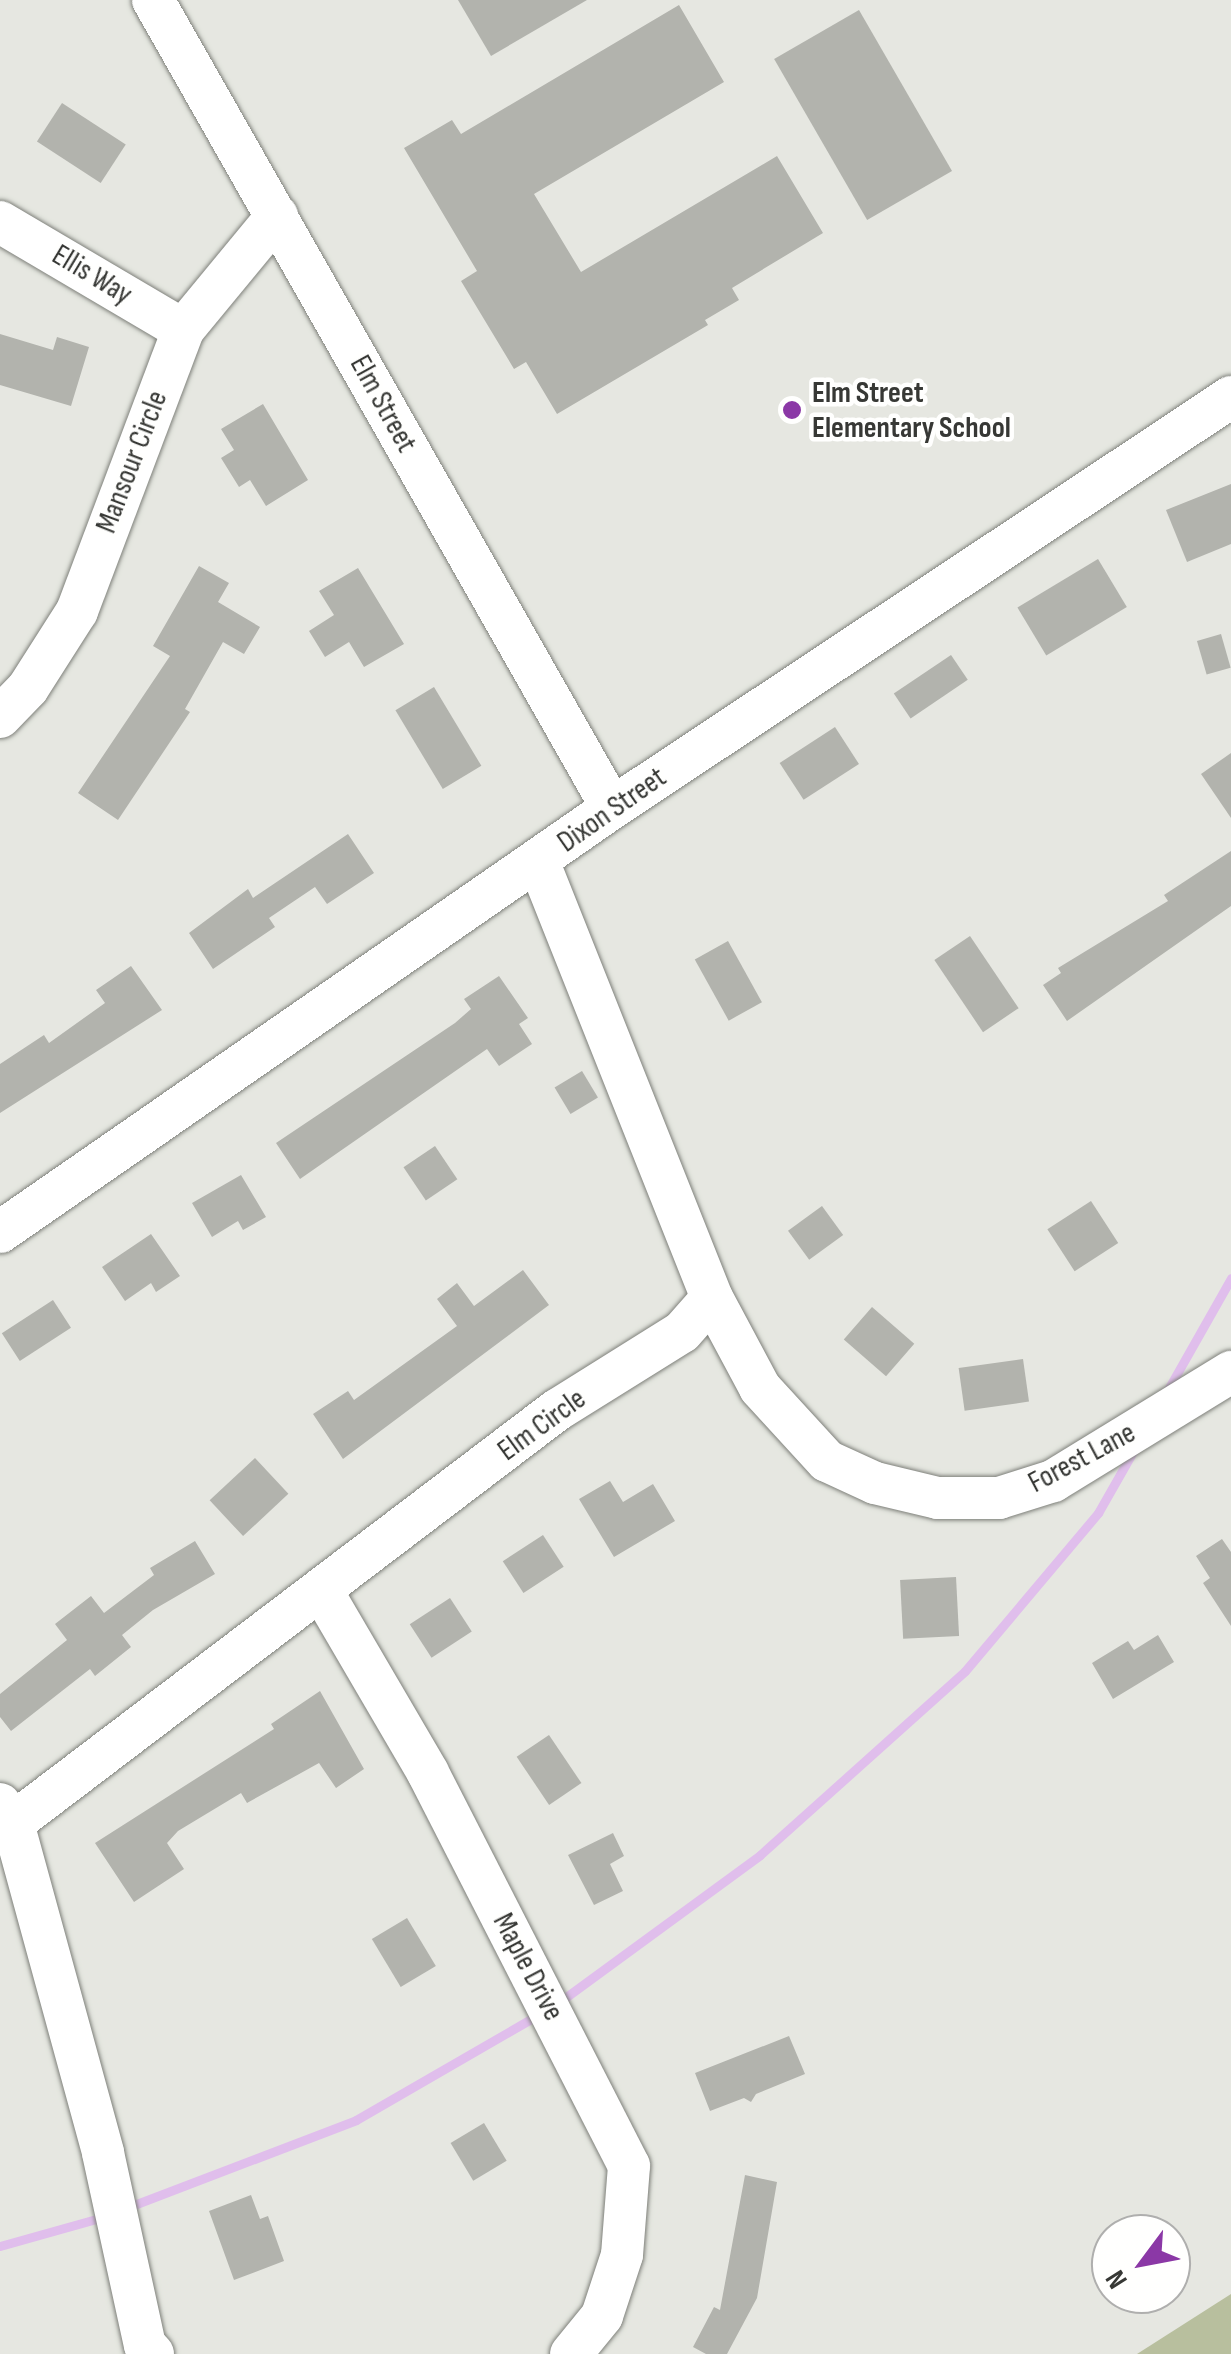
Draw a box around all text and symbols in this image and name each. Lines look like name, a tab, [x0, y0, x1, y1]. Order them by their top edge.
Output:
street label: Ellis Way	[45, 237, 139, 313]
street label: Elm Street	[342, 349, 424, 459]
place label: Elm Street Elementary School	[812, 375, 1011, 446]
street label: Mansour Circle	[88, 386, 176, 538]
marker: Elm Street Elementary School	[781, 399, 803, 421]
street label: Dixon Street	[551, 760, 673, 860]
street label: Elm Circle	[491, 1381, 593, 1469]
street label: Forest Lane	[1022, 1415, 1142, 1501]
street label: Maple Drive	[485, 1907, 571, 2027]
north arrow	[1091, 2214, 1191, 2314]
text: N	[1099, 2264, 1135, 2294]

